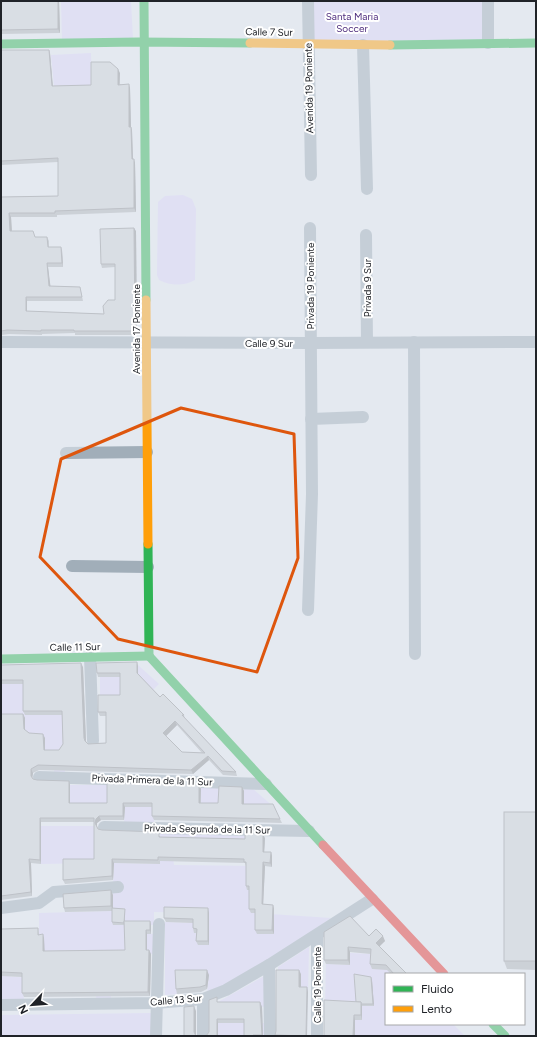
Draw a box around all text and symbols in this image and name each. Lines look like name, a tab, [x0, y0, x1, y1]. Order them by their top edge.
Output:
park label: Santa Maria Soccer	[326, 10, 378, 35]
street label: Calle 7 Sur	[245, 25, 294, 39]
street label: Avenida 19 Poniente	[302, 42, 316, 133]
street label: Privada 19 Poniente	[304, 242, 317, 329]
street label: Privada 9 Sur	[361, 258, 374, 317]
street label: Avenida 17 Poniente	[130, 283, 143, 374]
street label: Calle 9 Sur	[245, 337, 294, 350]
street label: Calle 11 Sur	[50, 640, 101, 654]
street label: Privada Primera de la 11 Sur	[91, 771, 213, 789]
street label: Privada Segunda de la 11 Sur	[144, 821, 271, 837]
street label: Calle 19 Poniente	[311, 946, 324, 1023]
legend	[385, 973, 525, 1025]
text: Fluido	[421, 982, 454, 996]
north arrow	[12, 985, 52, 1025]
street label: Calle 13 Sur	[150, 991, 203, 1009]
text: N	[16, 1002, 31, 1016]
text: Lento	[421, 1002, 452, 1016]

